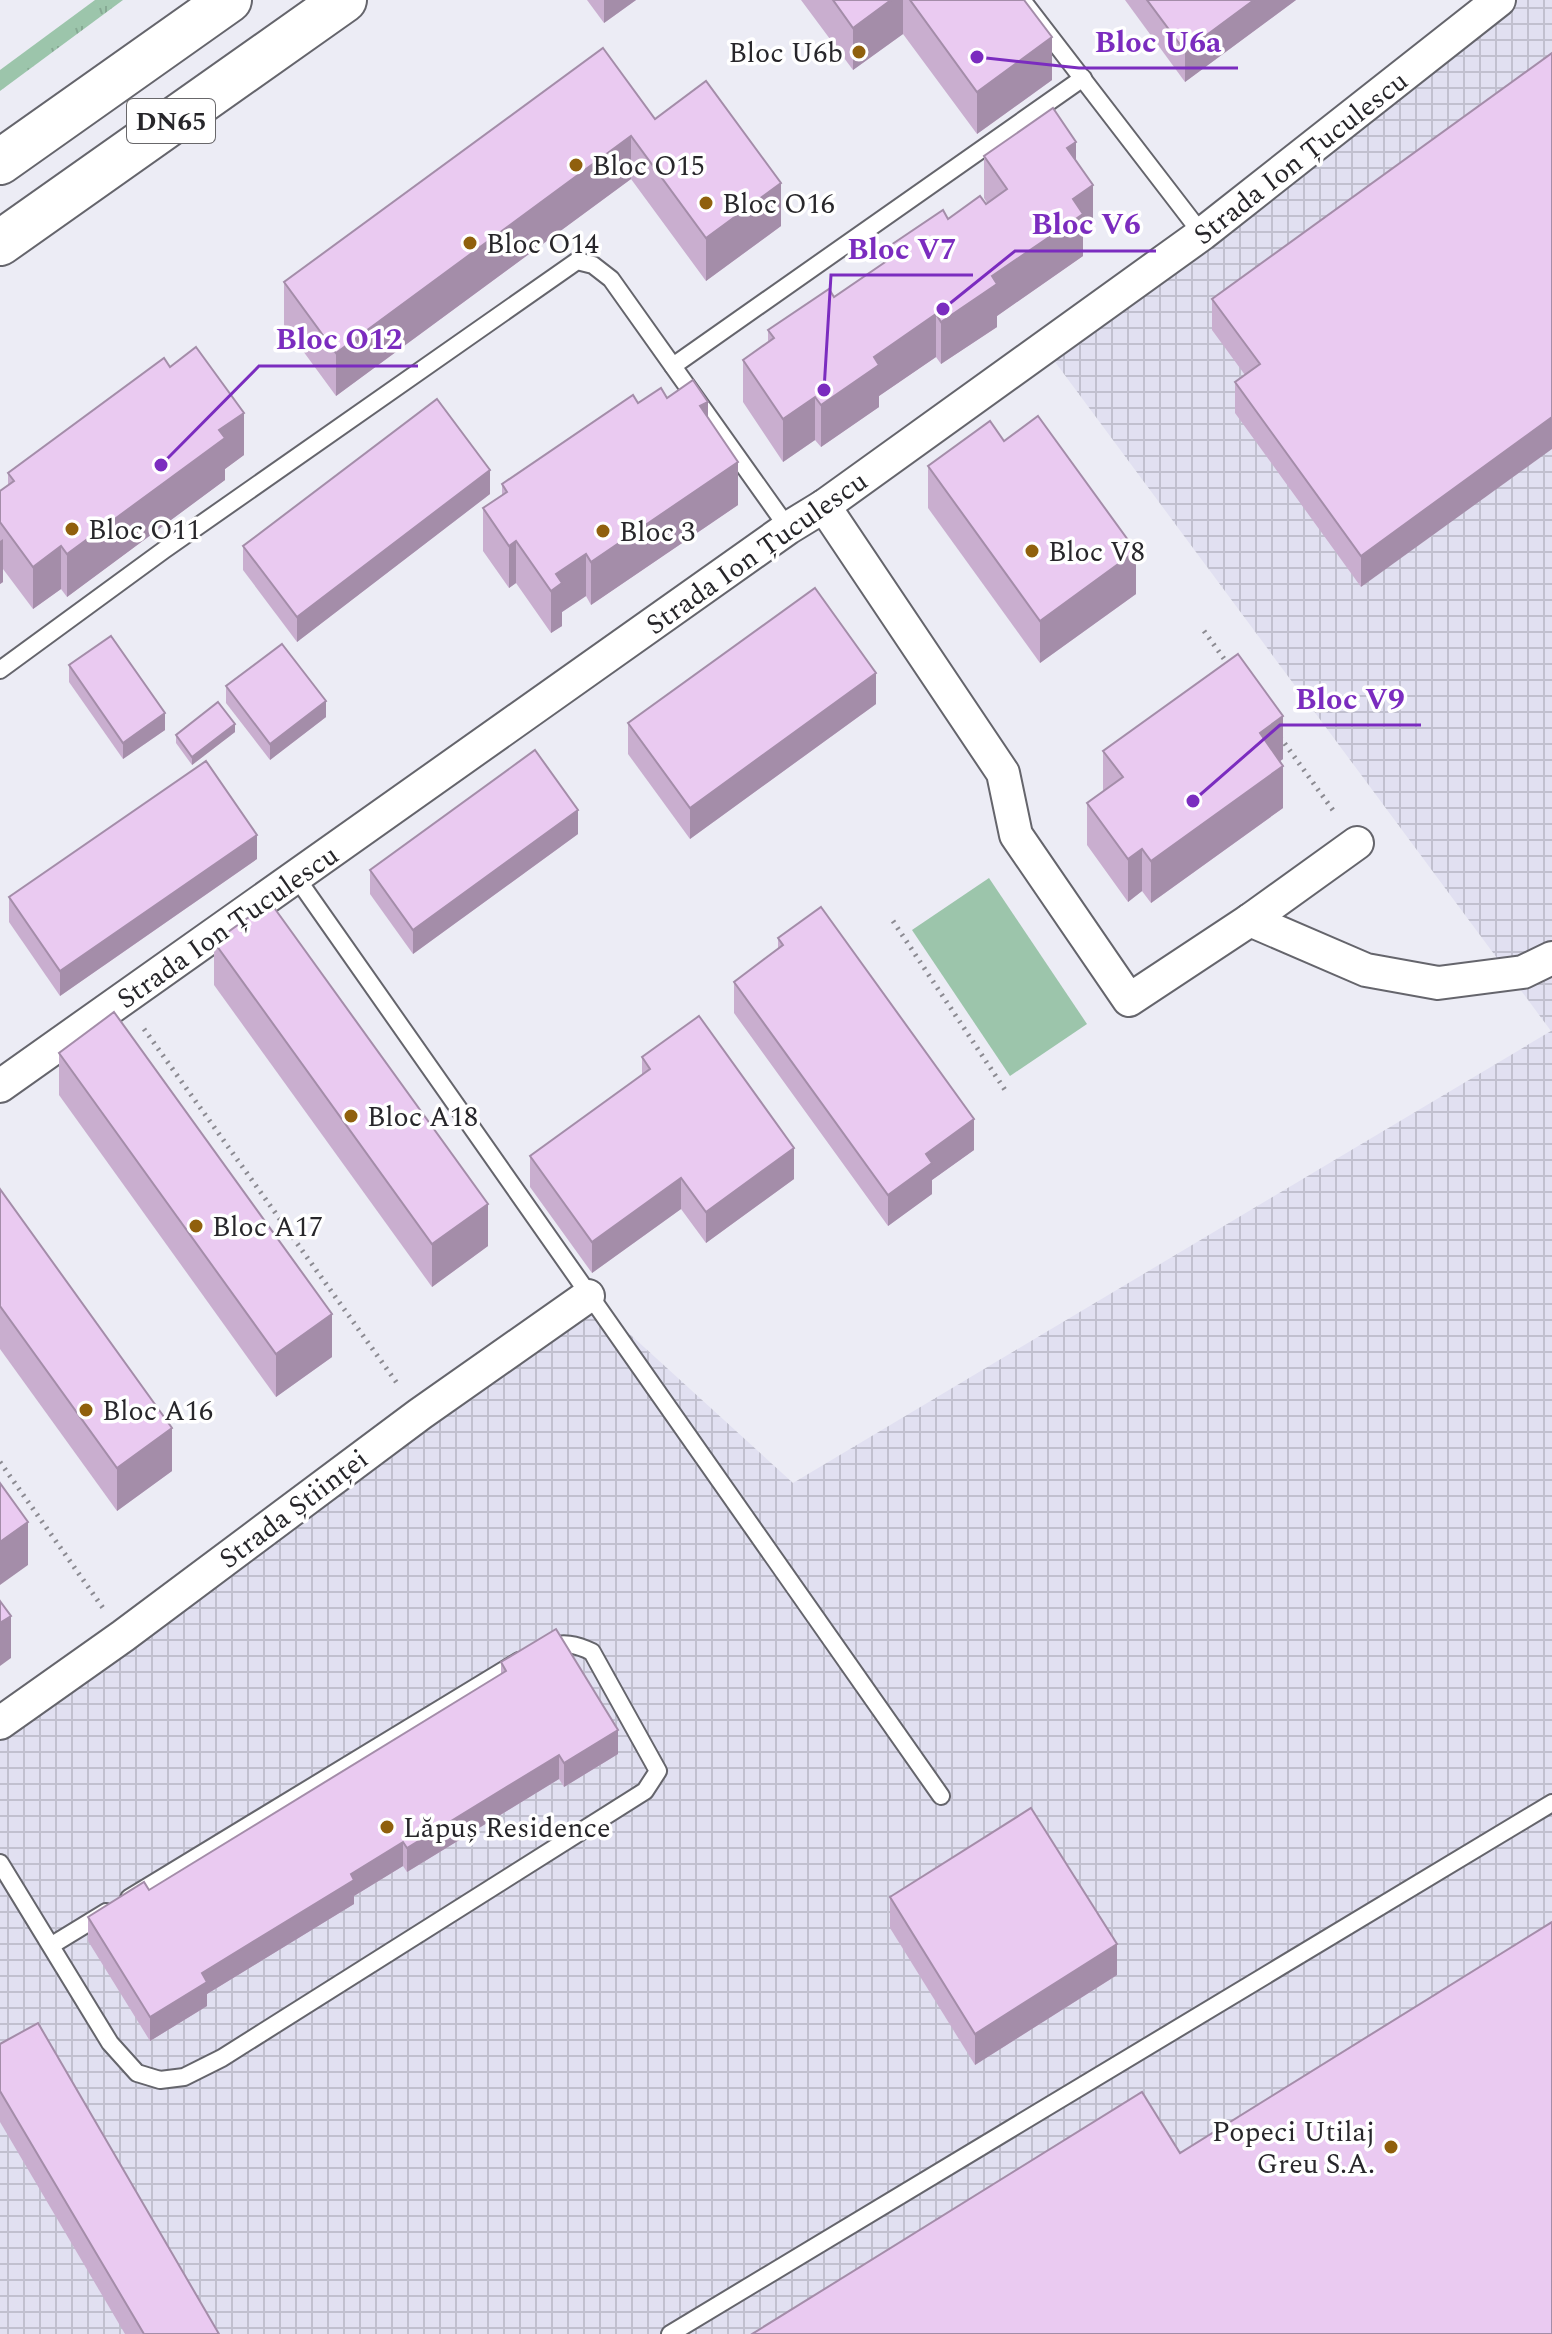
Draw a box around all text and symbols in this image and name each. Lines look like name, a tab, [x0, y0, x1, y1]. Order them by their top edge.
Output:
callout: Bloc U6a	[1079, 14, 1238, 68]
text: Bloc U6a	[1094, 20, 1222, 66]
place label: Bloc U6b	[729, 32, 843, 75]
marker: Bloc U6b	[850, 43, 868, 61]
street label: Strada Ion Țuculescu	[1184, 60, 1418, 256]
road number: DN65	[127, 99, 215, 143]
place label: Bloc O15	[592, 145, 705, 188]
marker: Bloc O15	[567, 156, 585, 174]
place label: Bloc O16	[722, 183, 835, 226]
marker: Bloc O16	[697, 194, 715, 212]
callout: Bloc V6	[1015, 197, 1156, 251]
text: Bloc V6	[1031, 202, 1141, 248]
callout: Bloc V7	[831, 221, 973, 275]
place label: Bloc O14	[486, 223, 599, 266]
text: Bloc V7	[847, 227, 957, 273]
marker: Bloc O14	[461, 234, 479, 252]
callout: Bloc O12	[259, 312, 418, 366]
text: Bloc O12	[275, 317, 403, 363]
street label: Strada Ion Țuculescu	[637, 460, 877, 646]
place label: Bloc O11	[88, 509, 201, 552]
place label: Bloc 3	[619, 511, 695, 554]
marker: Bloc O11	[63, 520, 81, 538]
marker: Bloc 3	[594, 522, 612, 540]
place label: Bloc V8	[1048, 531, 1145, 574]
marker: Bloc V8	[1023, 542, 1041, 560]
callout: Bloc V9	[1280, 671, 1421, 725]
text: Bloc V9	[1295, 677, 1405, 723]
street label: Strada Ion Țuculescu	[108, 834, 348, 1020]
place label: Bloc A18	[367, 1096, 478, 1139]
marker: Bloc A18	[342, 1107, 360, 1125]
place label: Bloc A17	[212, 1206, 323, 1249]
marker: Bloc A17	[187, 1217, 205, 1235]
place label: Bloc A16	[102, 1390, 213, 1433]
marker: Bloc A16	[77, 1401, 95, 1419]
street label: Strada Științei	[210, 1438, 378, 1580]
place label: Lăpuș Residence	[403, 1807, 610, 1850]
marker: Lăpuș Residence	[378, 1818, 396, 1836]
place label: Popeci Utilaj Greu S.A.	[1212, 2111, 1375, 2186]
marker: Popeci Utilaj Greu S.A.	[1382, 2138, 1400, 2156]

